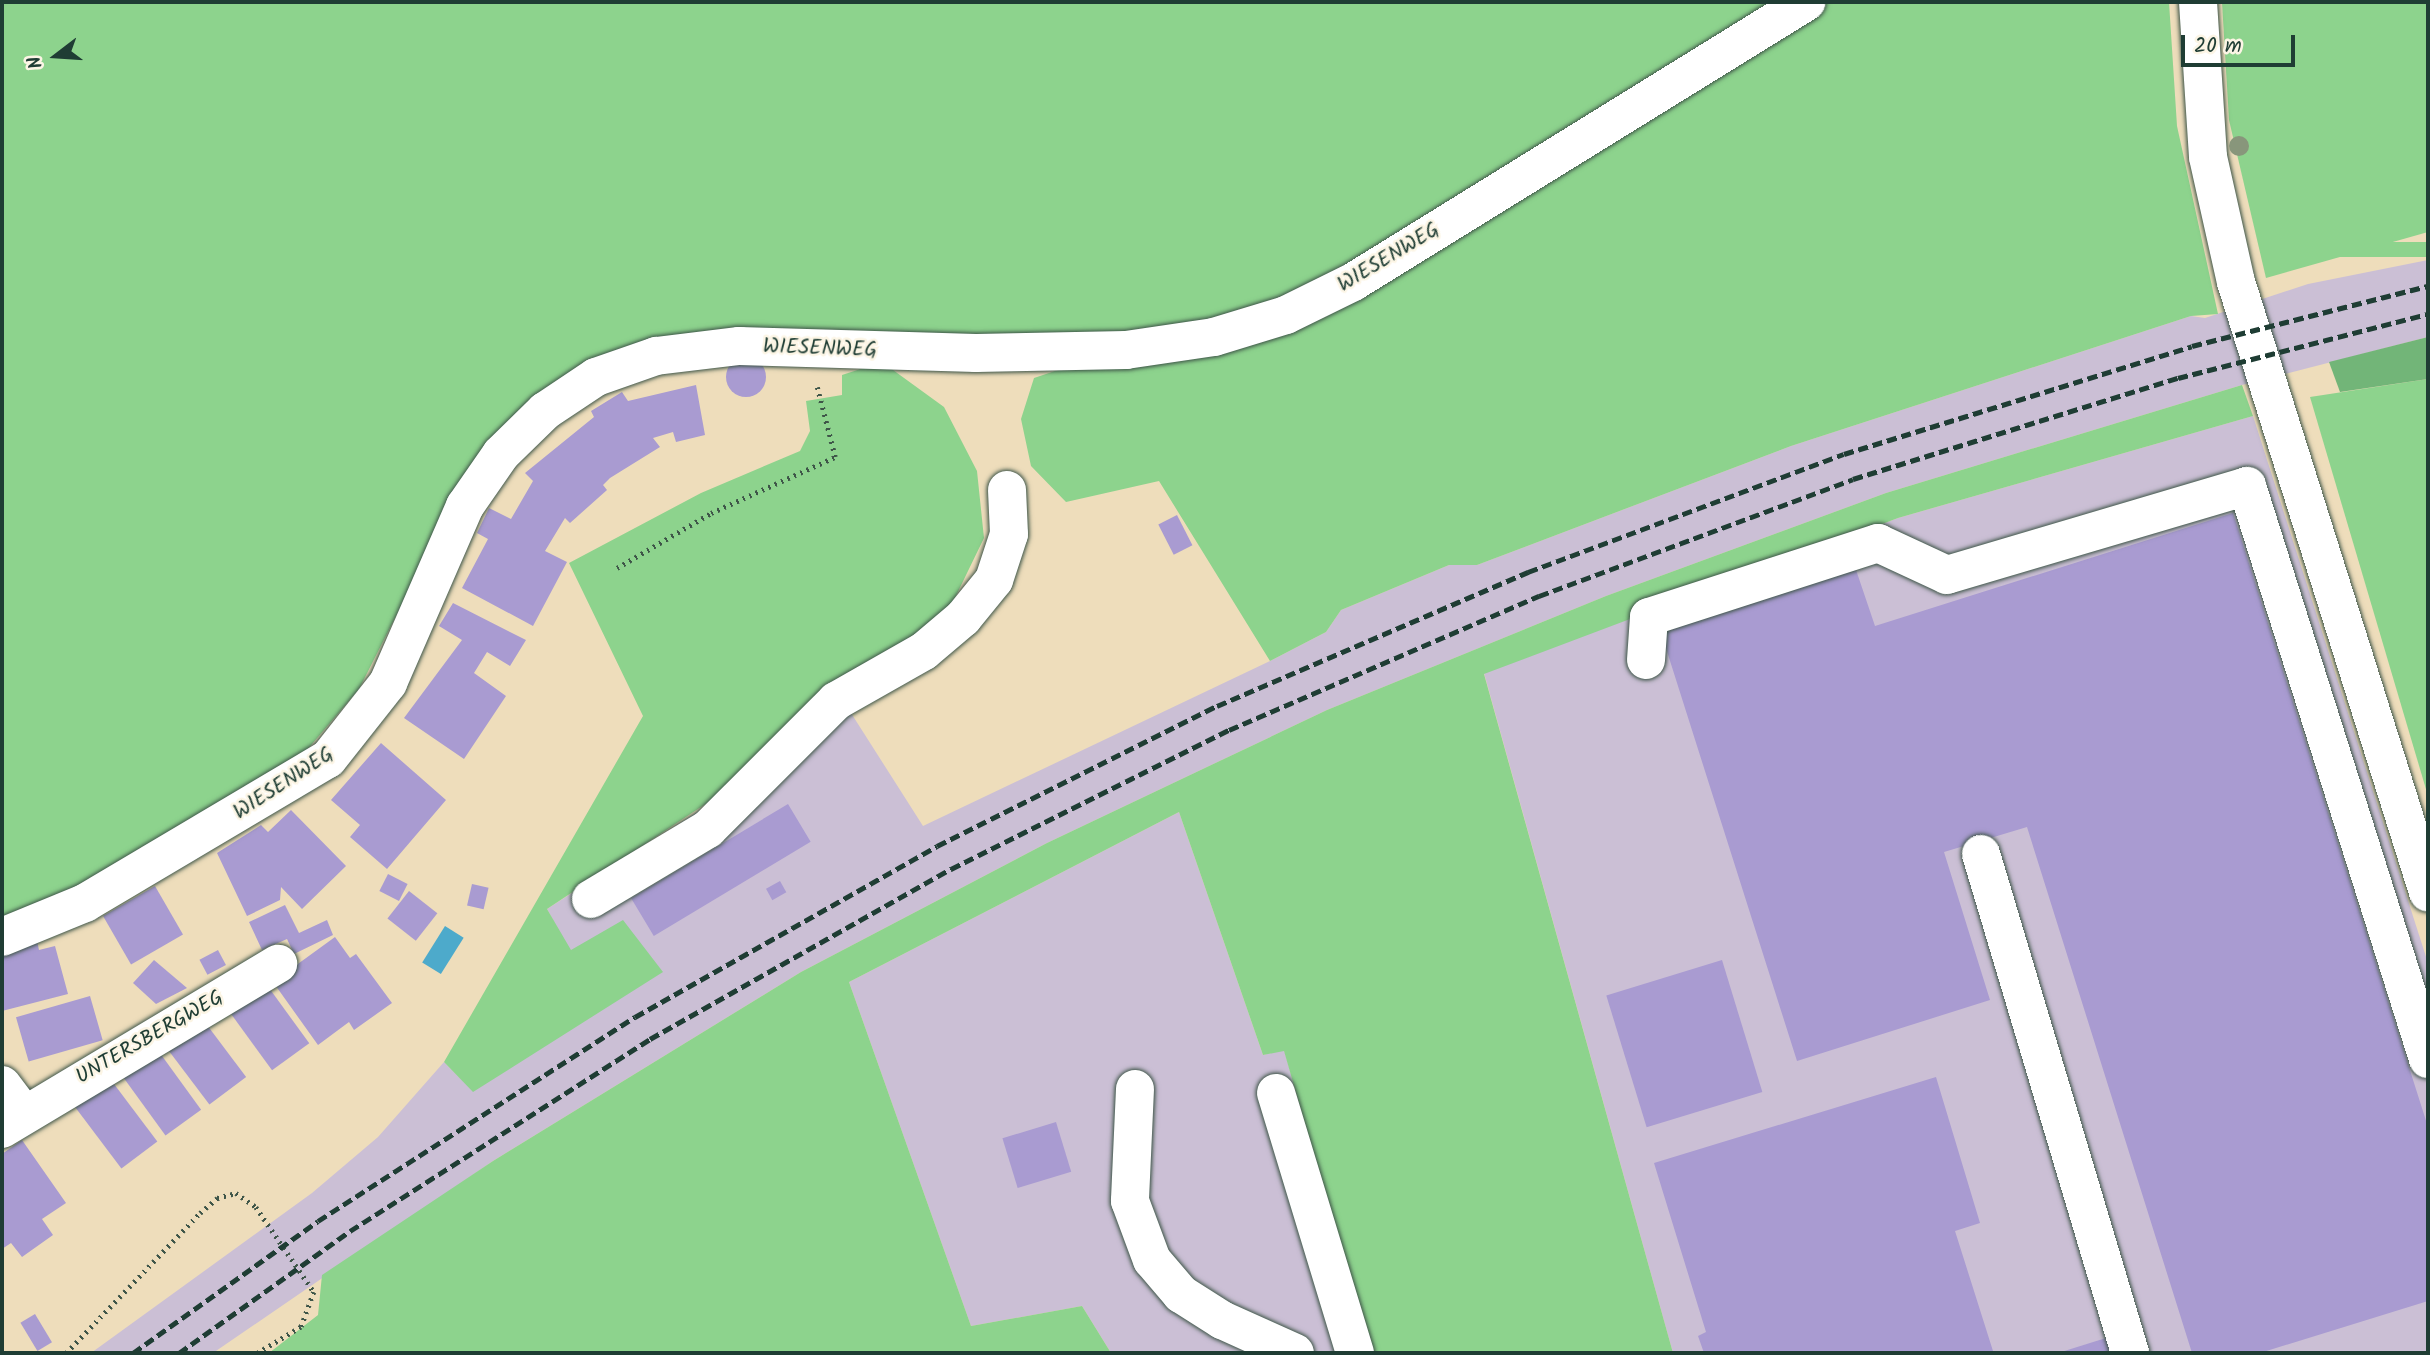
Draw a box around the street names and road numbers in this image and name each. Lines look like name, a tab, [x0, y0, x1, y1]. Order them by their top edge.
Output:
street label: WIESENWEG	[1333, 218, 1445, 298]
street label: WIESENWEG	[762, 334, 878, 364]
street label: WIESENWEG	[229, 742, 339, 826]
street label: UNTERSBERGWEG	[72, 986, 228, 1090]

